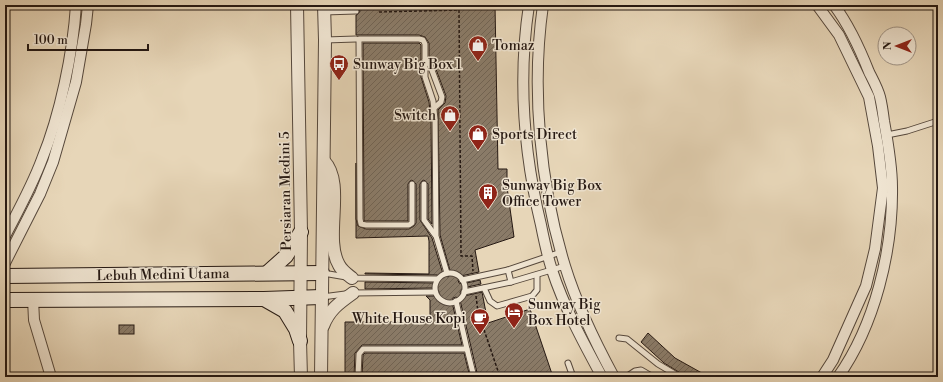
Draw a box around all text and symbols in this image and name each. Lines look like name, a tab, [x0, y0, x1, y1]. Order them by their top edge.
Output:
scale bar	[28, 26, 148, 52]
north arrow	[877, 26, 917, 66]
text: 100 m	[34, 33, 68, 48]
shop icon: Tomaz	[467, 34, 489, 62]
place label: Tomaz	[492, 37, 535, 55]
text: N	[881, 41, 895, 50]
bus stop icon: Sunway Big Box 1	[328, 53, 350, 81]
place label: Sunway Big Box 1	[353, 56, 462, 74]
shop icon: Switch	[439, 104, 461, 132]
place label: Switch	[394, 107, 437, 125]
shop icon: Sports Direct	[467, 123, 489, 151]
place label: Sports Direct	[492, 126, 577, 144]
street label: Persiaran Medini 5	[276, 131, 296, 251]
place label: Sunway Big Box Office Tower	[502, 177, 603, 211]
building icon: Sunway Big Box Office Tower	[477, 182, 499, 210]
street label: Lebuh Medini Utama	[96, 265, 231, 285]
place label: Sunway Big Box Hotel	[527, 296, 601, 330]
hotel icon: Sunway Big Box Hotel	[503, 301, 525, 329]
cafe icon: White House Kopi	[469, 307, 491, 335]
place label: White House Kopi	[351, 310, 466, 328]

